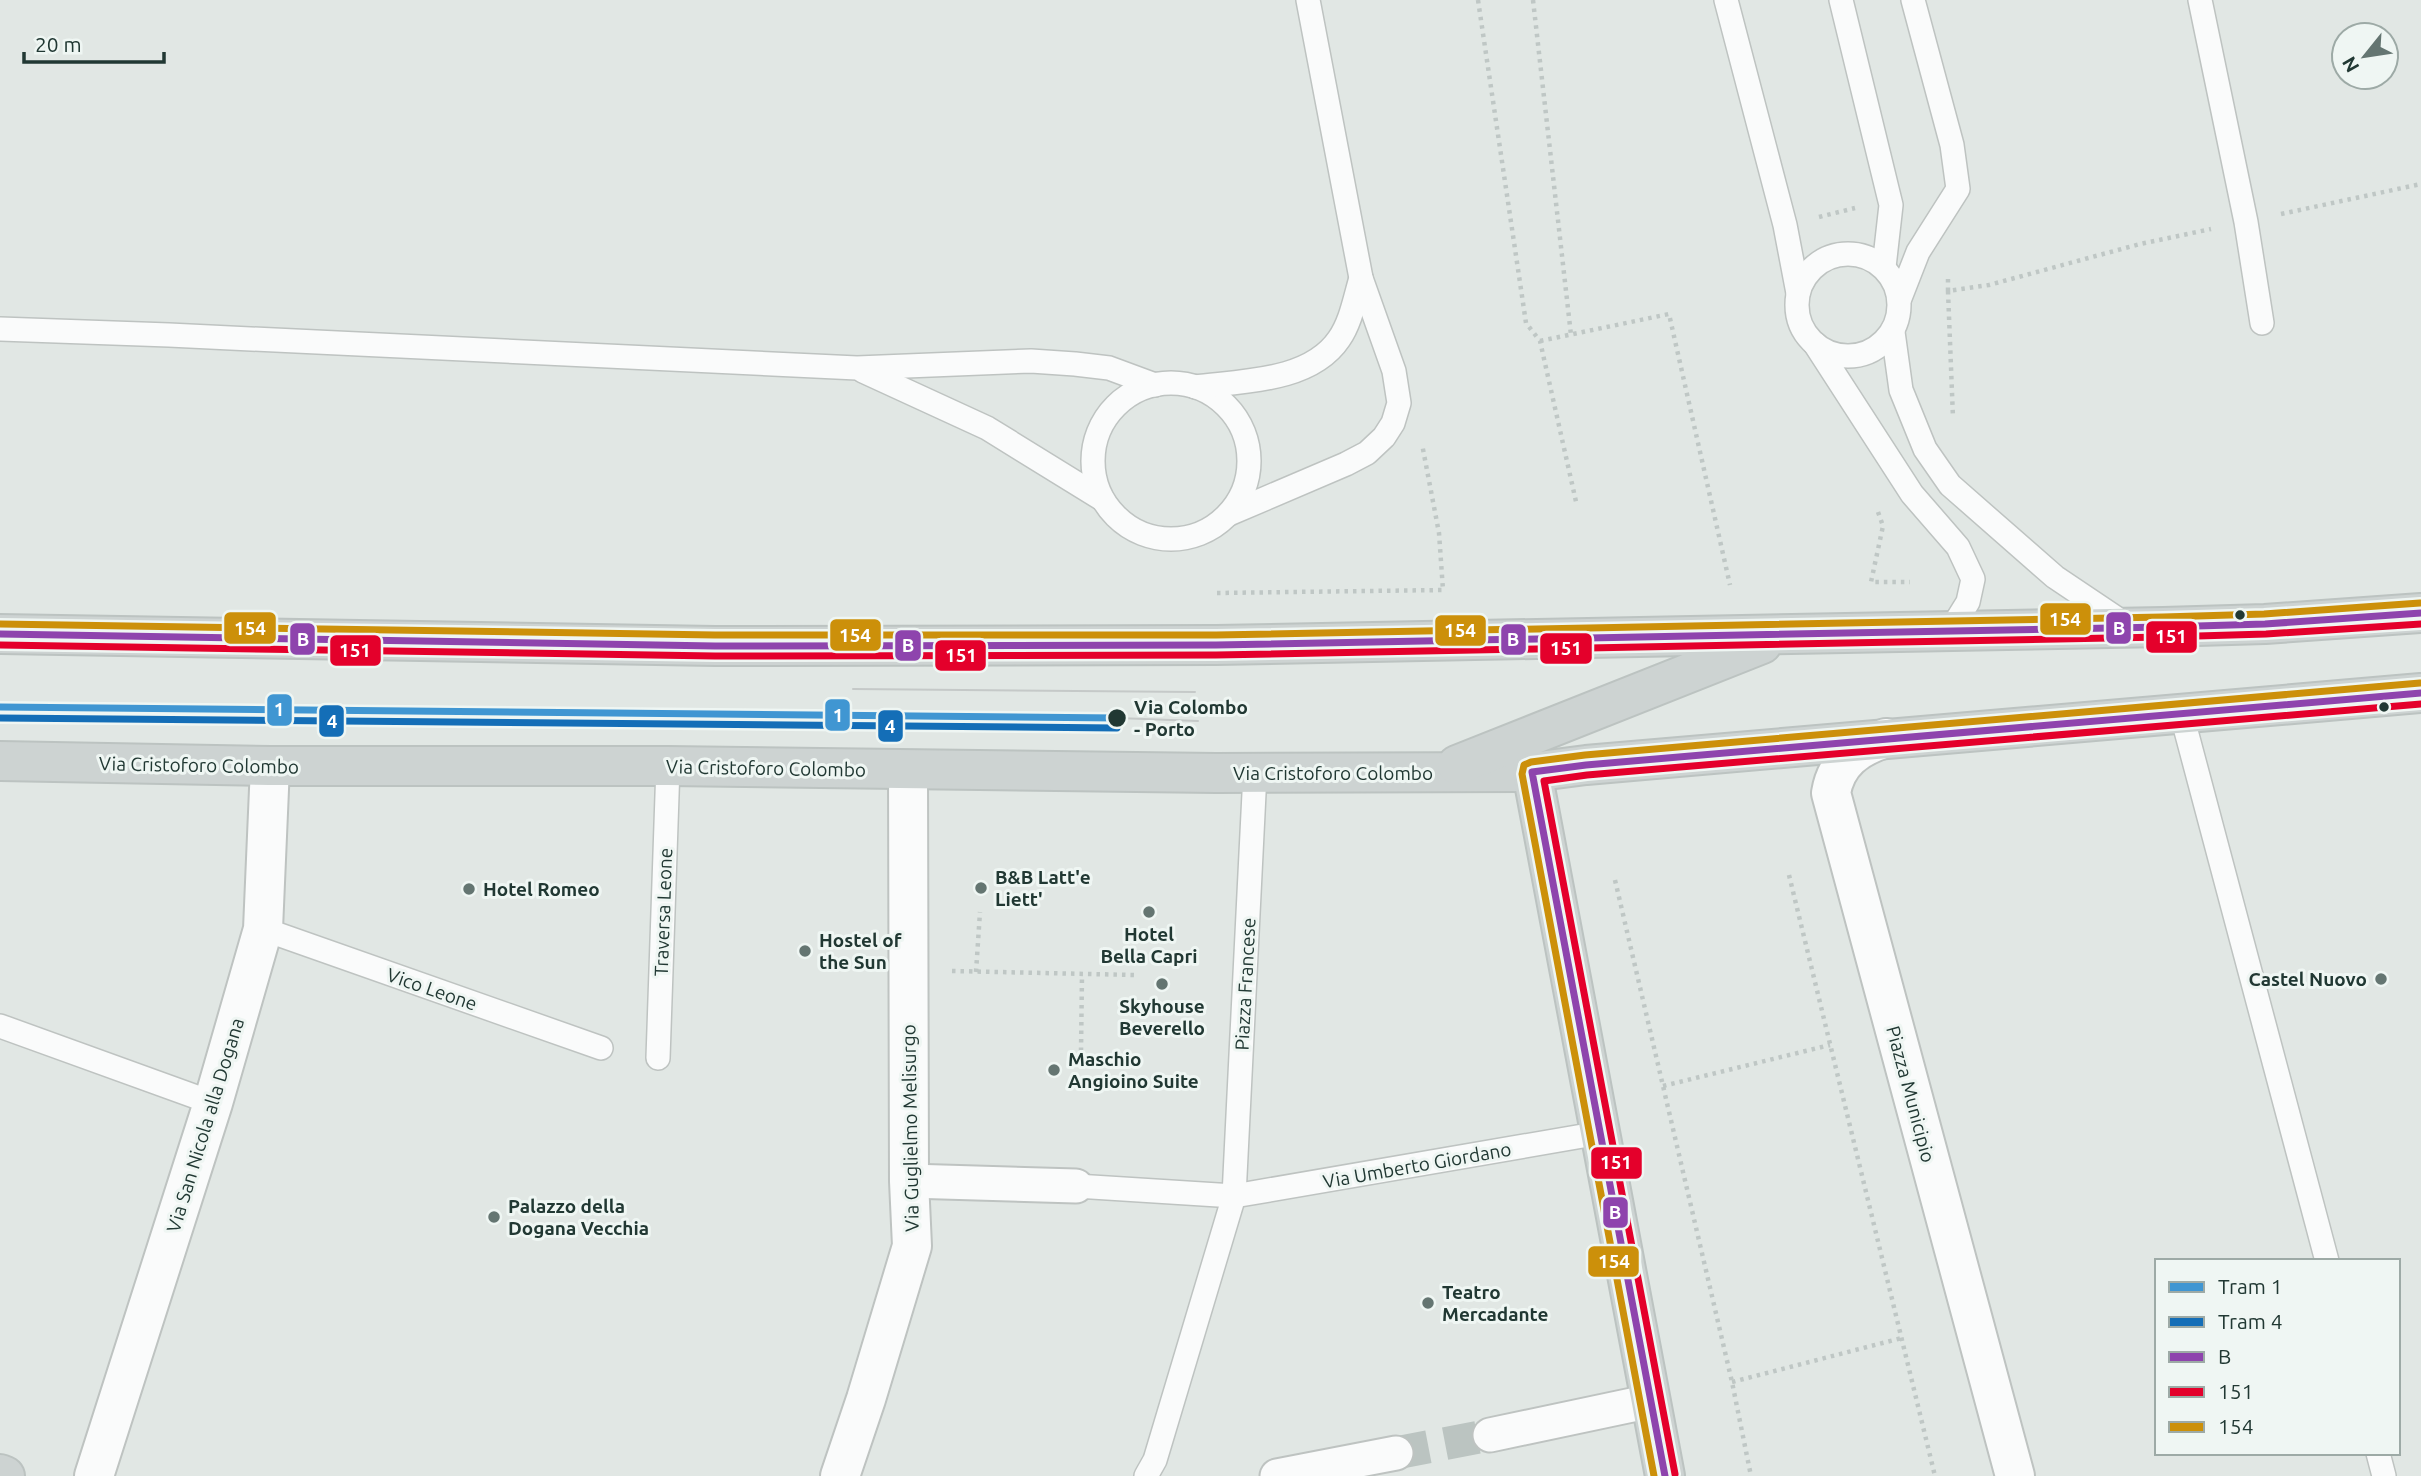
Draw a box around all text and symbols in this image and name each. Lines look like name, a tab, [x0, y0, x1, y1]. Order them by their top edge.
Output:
scale bar	[24, 21, 164, 65]
north arrow	[2330, 21, 2400, 91]
text: 20 m	[35, 32, 82, 56]
text: N	[2337, 53, 2363, 76]
line badge: 154	[2039, 602, 2092, 636]
text: 154	[2049, 608, 2081, 630]
unlabelled marker	[2233, 608, 2247, 622]
line badge: 154	[223, 611, 277, 645]
line badge: B	[2105, 611, 2132, 645]
line badge: 154	[1434, 614, 1487, 647]
text: 154	[234, 617, 266, 639]
text: B	[2113, 617, 2125, 639]
line badge: 154	[829, 618, 882, 652]
text: 154	[1444, 619, 1476, 641]
line badge: 151	[2145, 620, 2198, 654]
line badge: B	[289, 622, 316, 656]
line badge: B	[1500, 623, 1527, 656]
text: 154	[839, 624, 871, 646]
text: 151	[2155, 625, 2187, 647]
text: B	[297, 628, 309, 650]
text: B	[1507, 628, 1519, 650]
line badge: B	[894, 629, 922, 662]
line badge: 151	[1539, 632, 1593, 665]
line badge: 151	[329, 634, 382, 667]
text: B	[902, 634, 914, 656]
text: 151	[1550, 637, 1582, 659]
text: 151	[339, 639, 371, 661]
line badge: 151	[934, 639, 987, 672]
text: 151	[945, 644, 977, 666]
line badge: 1	[266, 693, 293, 727]
place label: Via Colombo - Porto	[1134, 696, 1248, 740]
text: 1	[274, 698, 284, 720]
line badge: 1	[824, 698, 851, 732]
unlabelled marker	[2377, 700, 2391, 714]
line badge: 4	[318, 704, 345, 738]
text: 1	[833, 704, 843, 726]
marker: Via Colombo - Porto	[1106, 707, 1128, 729]
line badge: 4	[877, 709, 904, 743]
text: 4	[327, 710, 338, 732]
text: 4	[885, 715, 896, 737]
street label: Via Cristoforo Colombo	[99, 752, 299, 778]
street label: Via Cristoforo Colombo	[666, 755, 866, 781]
street label: Via Cristoforo Colombo	[1233, 762, 1433, 784]
street label: Traversa Leone	[650, 847, 676, 977]
place label: B&B Latt'e Liett'	[995, 866, 1091, 910]
place label: Hotel Romeo	[483, 878, 600, 900]
marker: B&B Latt'e Liett'	[973, 880, 989, 896]
marker: Hotel Romeo	[461, 881, 477, 897]
marker: Hotel Bella Capri	[1141, 904, 1157, 920]
street label: Piazza Francese	[1231, 917, 1259, 1051]
place label: Hotel Bella Capri	[1100, 923, 1198, 967]
place label: Hostel of the Sun	[819, 929, 902, 973]
marker: Hostel of the Sun	[797, 943, 813, 959]
street label: Vico Leone	[384, 963, 480, 1015]
place label: Castel Nuovo	[2248, 968, 2367, 990]
marker: Castel Nuovo	[2373, 971, 2389, 987]
marker: Skyhouse Beverello	[1154, 976, 1170, 992]
place label: Skyhouse Beverello	[1119, 995, 1205, 1039]
street label: Via San Nicola alla Dogana	[162, 1015, 248, 1235]
street label: Piazza Municipio	[1882, 1023, 1940, 1165]
street label: Via Guglielmo Melisurgo	[897, 1024, 923, 1232]
place label: Maschio Angioino Suite	[1068, 1048, 1199, 1092]
marker: Maschio Angioino Suite	[1046, 1062, 1062, 1078]
street label: Via Umberto Giordano	[1321, 1138, 1513, 1192]
line badge: 151	[1590, 1146, 1643, 1180]
text: 151	[1600, 1151, 1632, 1173]
place label: Palazzo della Dogana Vecchia	[508, 1195, 649, 1239]
line badge: B	[1602, 1196, 1629, 1229]
text: B	[1609, 1201, 1621, 1223]
marker: Palazzo della Dogana Vecchia	[486, 1209, 502, 1225]
line badge: 154	[1587, 1245, 1640, 1278]
text: 154	[1598, 1250, 1630, 1272]
legend	[2155, 1259, 2400, 1455]
text: Tram 1	[2218, 1274, 2282, 1298]
place label: Teatro Mercadante	[1442, 1281, 1548, 1325]
marker: Teatro Mercadante	[1420, 1295, 1436, 1311]
text: Tram 4	[2218, 1309, 2282, 1333]
text: B	[2218, 1344, 2231, 1368]
text: 151	[2218, 1379, 2254, 1403]
text: 154	[2218, 1414, 2254, 1438]

